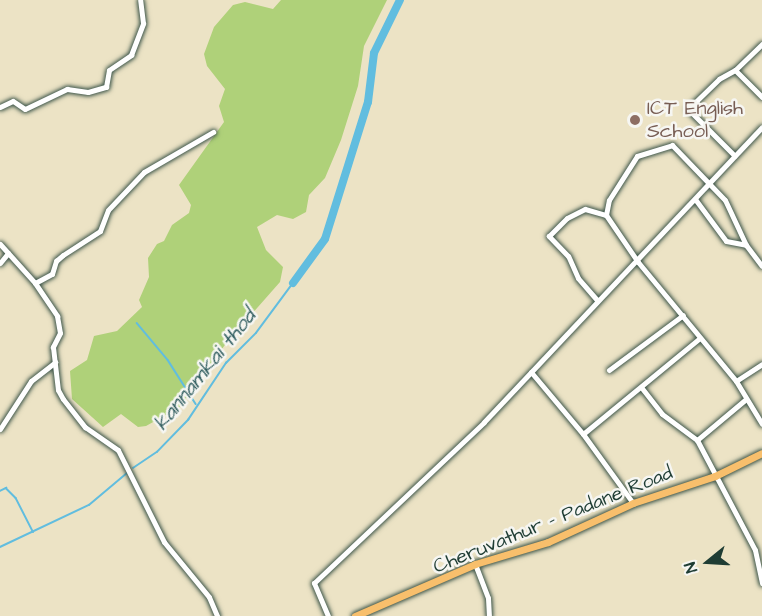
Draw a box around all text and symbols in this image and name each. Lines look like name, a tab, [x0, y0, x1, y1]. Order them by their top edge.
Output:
place label: ICT English School	[647, 96, 743, 143]
marker: ICT English School	[628, 113, 642, 127]
water label: kannamkai thod	[149, 304, 261, 436]
street label: Cheruvathur - Padane Road	[430, 461, 676, 579]
north arrow	[678, 532, 738, 592]
text: N	[679, 559, 703, 576]

